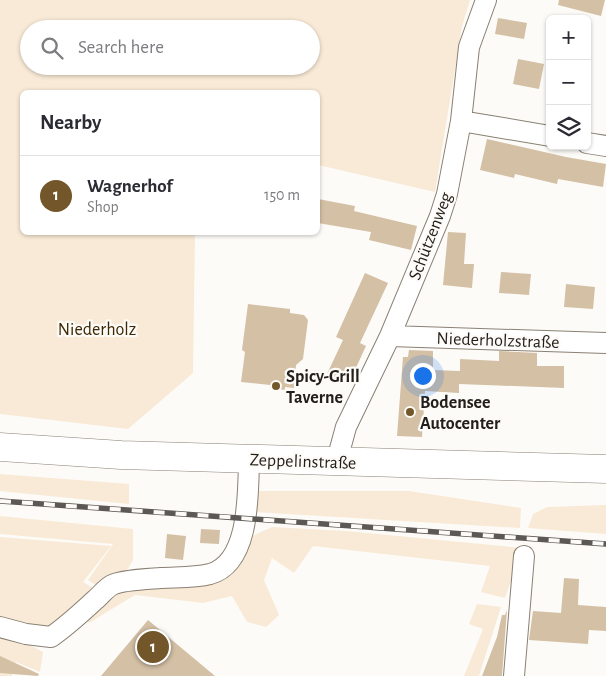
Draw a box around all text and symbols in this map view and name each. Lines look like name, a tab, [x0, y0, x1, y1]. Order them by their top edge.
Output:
map controls	[546, 15, 591, 150]
button: +	[546, 15, 591, 60]
search box	[20, 20, 320, 75]
icon: search	[38, 34, 66, 62]
text: Search here	[78, 38, 164, 57]
button: −	[546, 60, 591, 105]
button: layers	[546, 105, 591, 150]
text: Nearby	[40, 112, 101, 133]
text: Wagnerhof	[87, 177, 173, 196]
text: 1	[53, 187, 59, 203]
text: 150 m	[264, 187, 300, 203]
street label: Schützenweg	[406, 190, 456, 283]
text: Shop	[87, 199, 119, 215]
park label: Niederholz	[58, 321, 136, 339]
street label: Niederholzstraße	[436, 330, 560, 352]
your location	[410, 363, 436, 389]
place label: Spicy-Grill Taverne	[286, 368, 360, 407]
marker: Spicy-Grill Taverne	[270, 380, 282, 392]
place label: Bodensee Autocenter	[420, 394, 501, 433]
marker: Bodensee Autocenter	[404, 406, 416, 418]
street label: Zeppelinstraße	[249, 451, 357, 473]
pin: 1	[137, 628, 169, 666]

